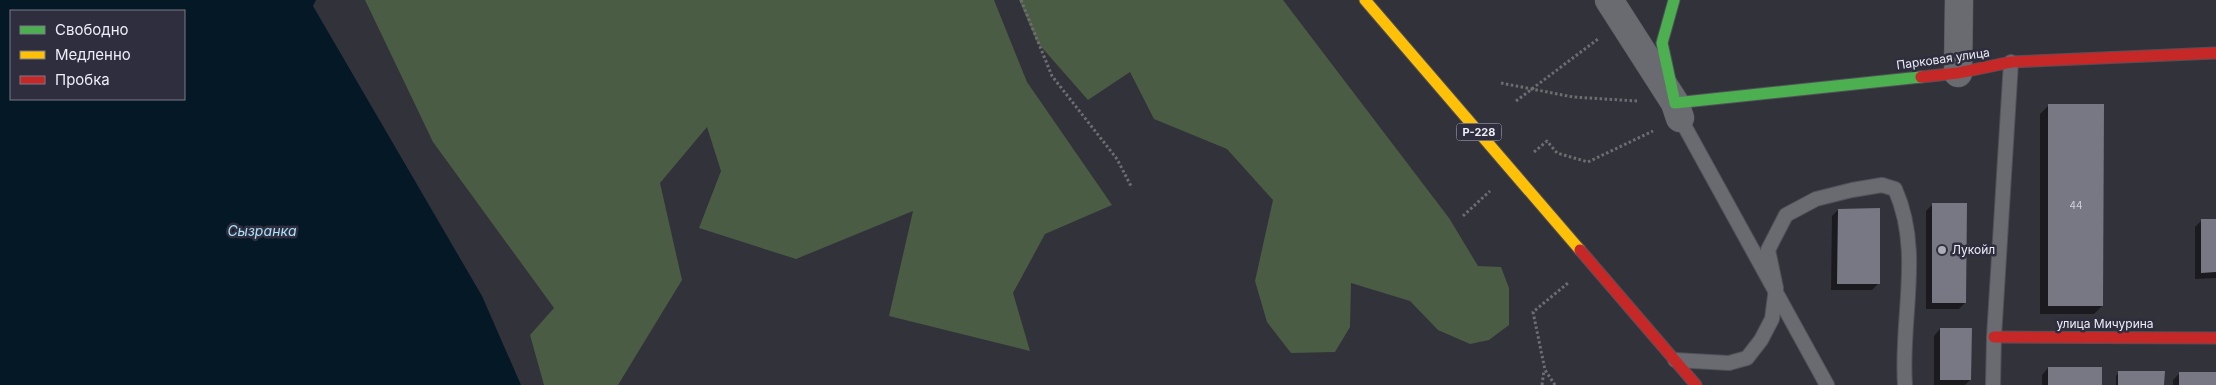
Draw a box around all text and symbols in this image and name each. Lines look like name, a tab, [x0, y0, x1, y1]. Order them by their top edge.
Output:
legend	[10, 10, 185, 100]
text: Свободно	[55, 20, 129, 39]
text: Медленно	[55, 45, 131, 64]
street label: Парковая улица	[1895, 45, 1991, 72]
text: Пробка	[55, 70, 110, 89]
road number: Р-228	[1456, 124, 1502, 140]
house number: 44	[2070, 199, 2082, 211]
water label: Сызранка	[227, 222, 297, 239]
place label: Лукойл	[1952, 242, 1995, 257]
marker: Лукойл	[1936, 244, 1948, 256]
street label: улица Мичурина	[2056, 316, 2154, 331]

